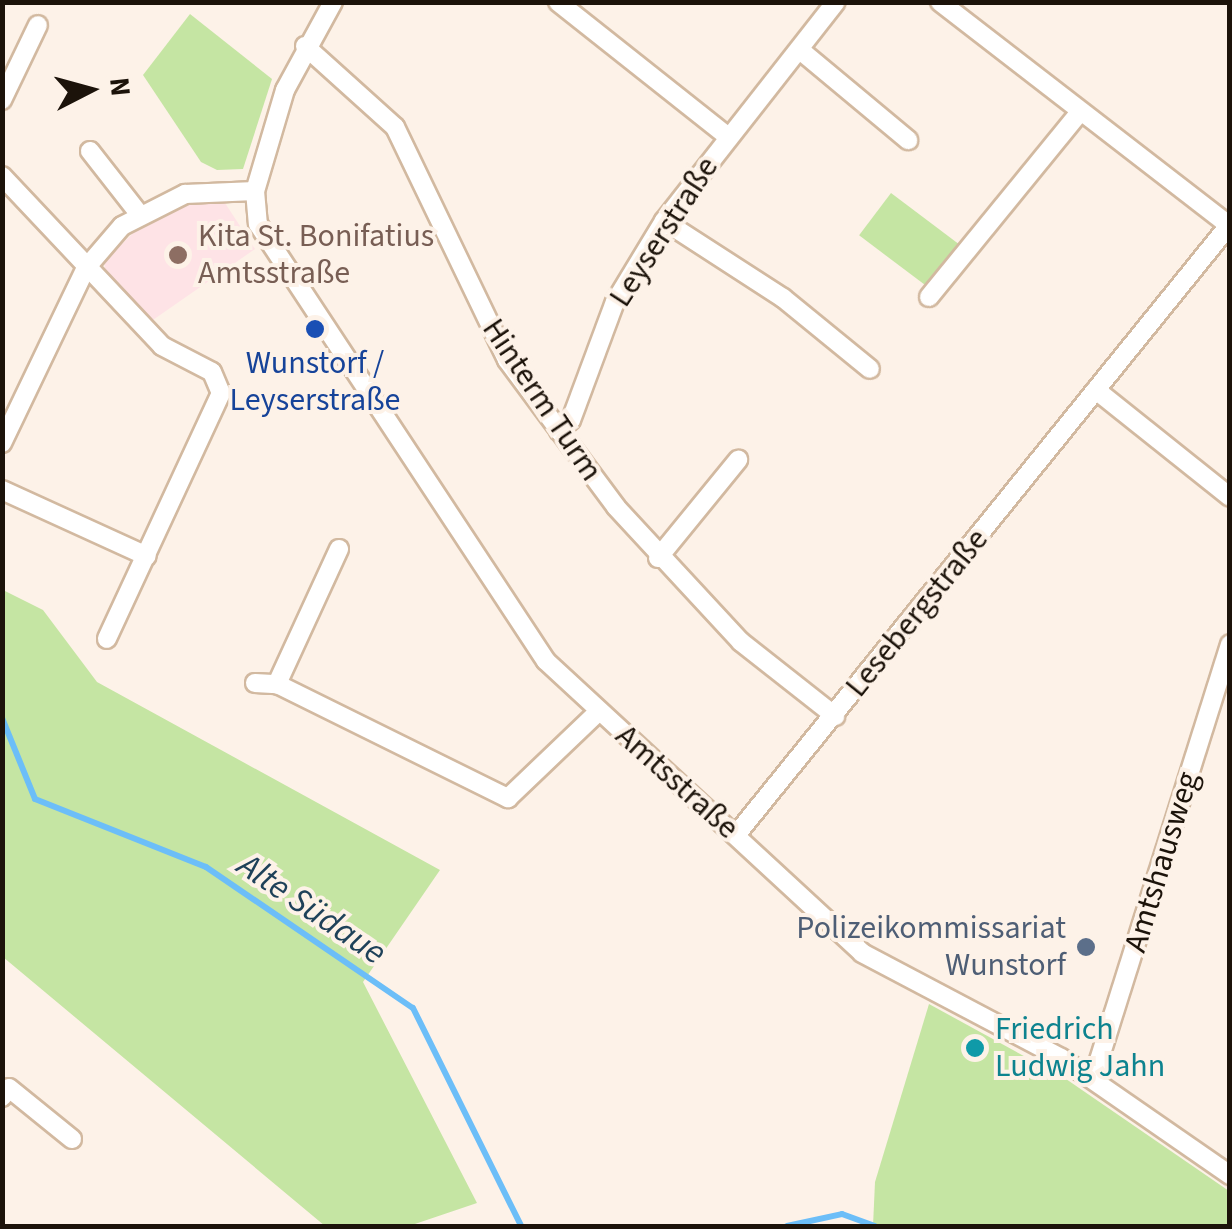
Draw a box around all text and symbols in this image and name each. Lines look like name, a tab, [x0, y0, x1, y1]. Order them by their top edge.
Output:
north arrow	[40, 40, 140, 140]
text: N	[99, 76, 141, 98]
street label: Leyserstraße	[601, 150, 727, 314]
place label: Kita St. Bonifatius Amtsstraße	[198, 218, 434, 293]
marker: Kita St. Bonifatius Amtsstraße	[167, 244, 189, 266]
street label: Hinterm Turm	[474, 312, 610, 488]
marker: Wunstorf / Leyserstraße	[304, 318, 326, 340]
place label: Wunstorf / Leyserstraße	[230, 345, 400, 420]
street label: Lesebergstraße	[838, 521, 996, 705]
street label: Amtsstraße	[608, 717, 746, 847]
street label: Amtshausweg	[1116, 767, 1208, 957]
water label: Alte Südaue	[230, 844, 394, 974]
place label: Polizeikommissariat Wunstorf	[796, 910, 1066, 985]
marker: Polizeikommissariat Wunstorf	[1075, 936, 1097, 958]
place label: Friedrich Ludwig Jahn	[995, 1011, 1165, 1086]
marker: Friedrich Ludwig Jahn	[964, 1037, 986, 1059]

